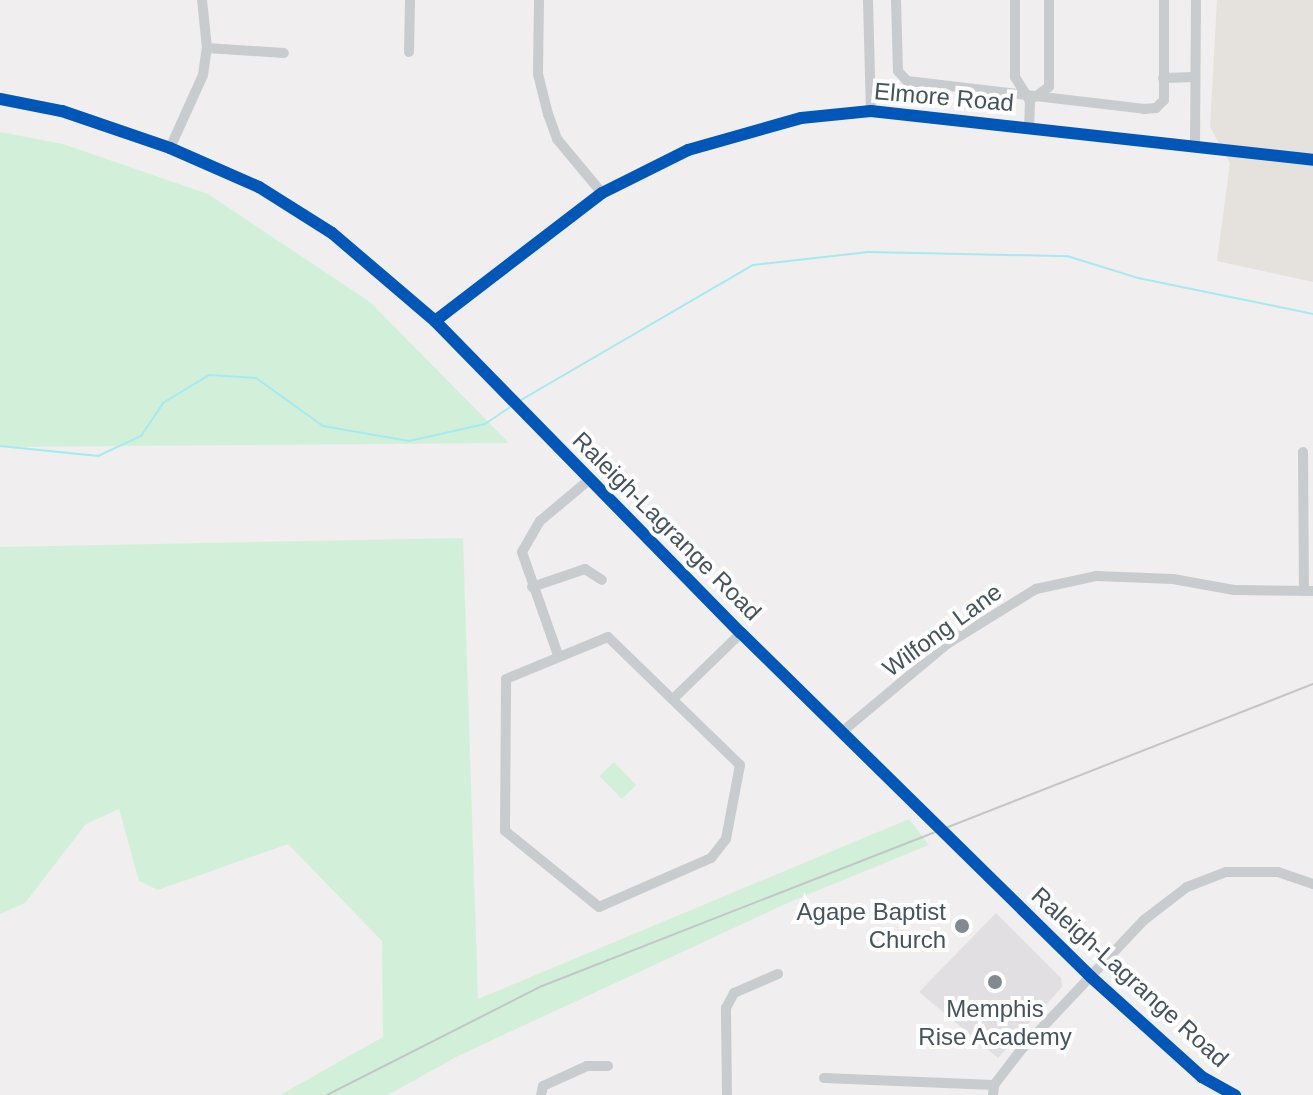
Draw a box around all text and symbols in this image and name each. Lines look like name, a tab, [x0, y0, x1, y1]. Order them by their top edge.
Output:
street label: Elmore Road	[873, 77, 1015, 117]
street label: Raleigh-Lagrange Road	[567, 426, 767, 626]
street label: Wilfong Lane	[877, 577, 1007, 683]
street label: Raleigh-Lagrange Road	[1026, 881, 1234, 1073]
place label: Agape Baptist Church	[797, 898, 946, 954]
marker: Agape Baptist Church	[953, 917, 971, 935]
marker: Memphis Rise Academy	[986, 973, 1004, 991]
place label: Memphis Rise Academy	[918, 995, 1072, 1051]

